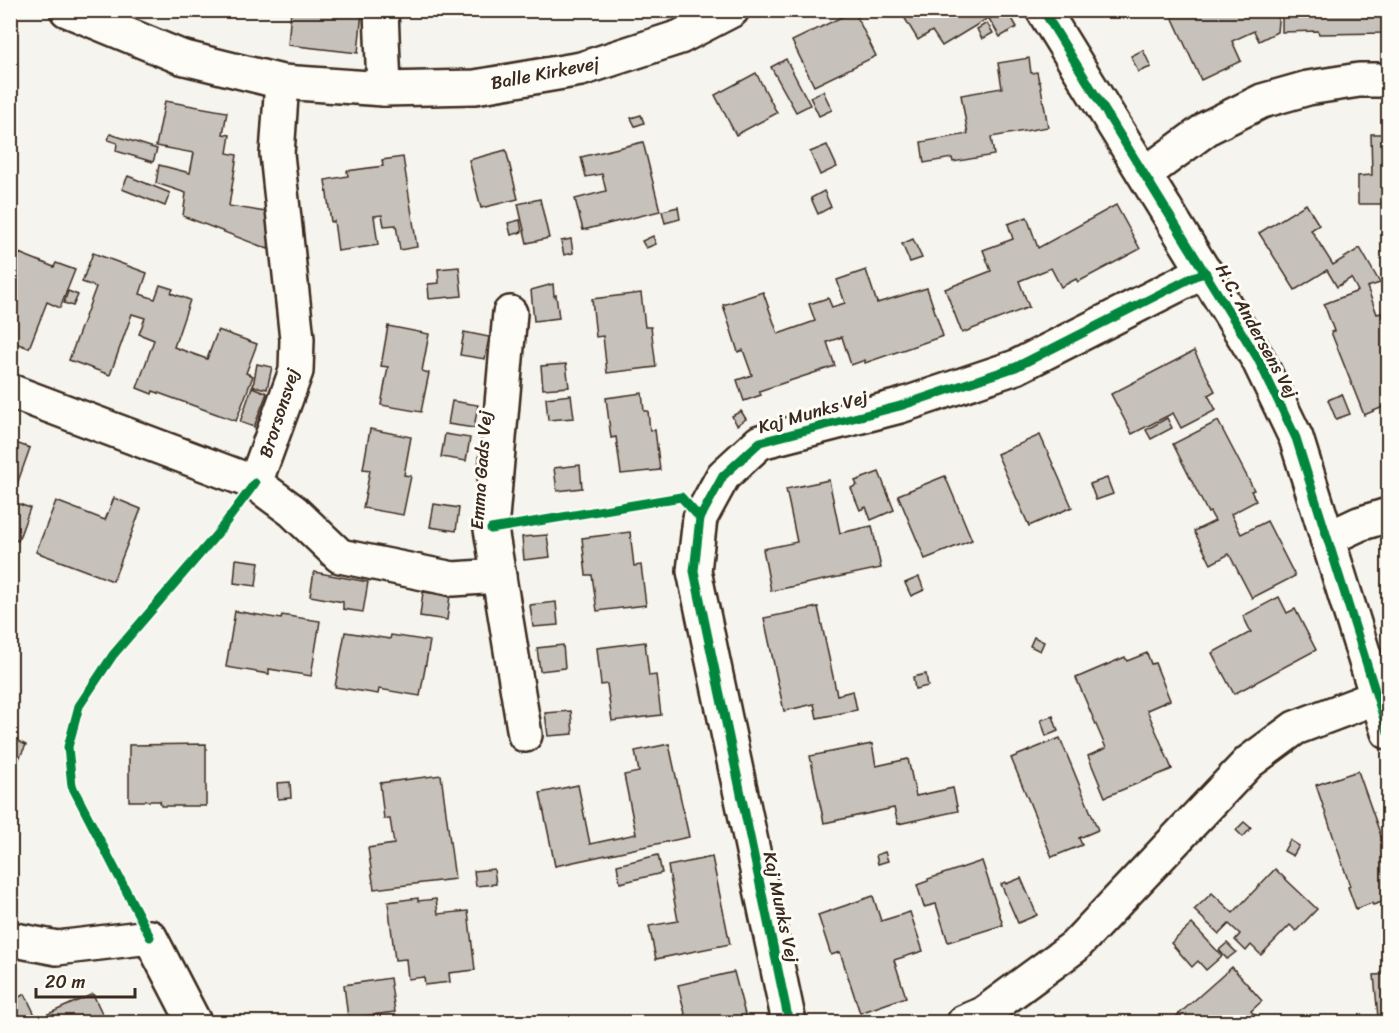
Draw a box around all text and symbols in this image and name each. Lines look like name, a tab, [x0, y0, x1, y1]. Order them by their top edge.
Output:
street label: Balle Kirkevej	[488, 47, 603, 99]
street label: H.C. Andersens Vej	[1207, 258, 1307, 405]
street label: Brorsonsvej	[249, 364, 309, 462]
street label: Kaj Munks Vej	[754, 381, 872, 443]
street label: Emma Gads Vej	[461, 409, 501, 531]
street label: Kaj Munks Vej	[754, 848, 808, 966]
scale bar	[36, 961, 135, 999]
text: 20 m	[45, 966, 85, 998]

